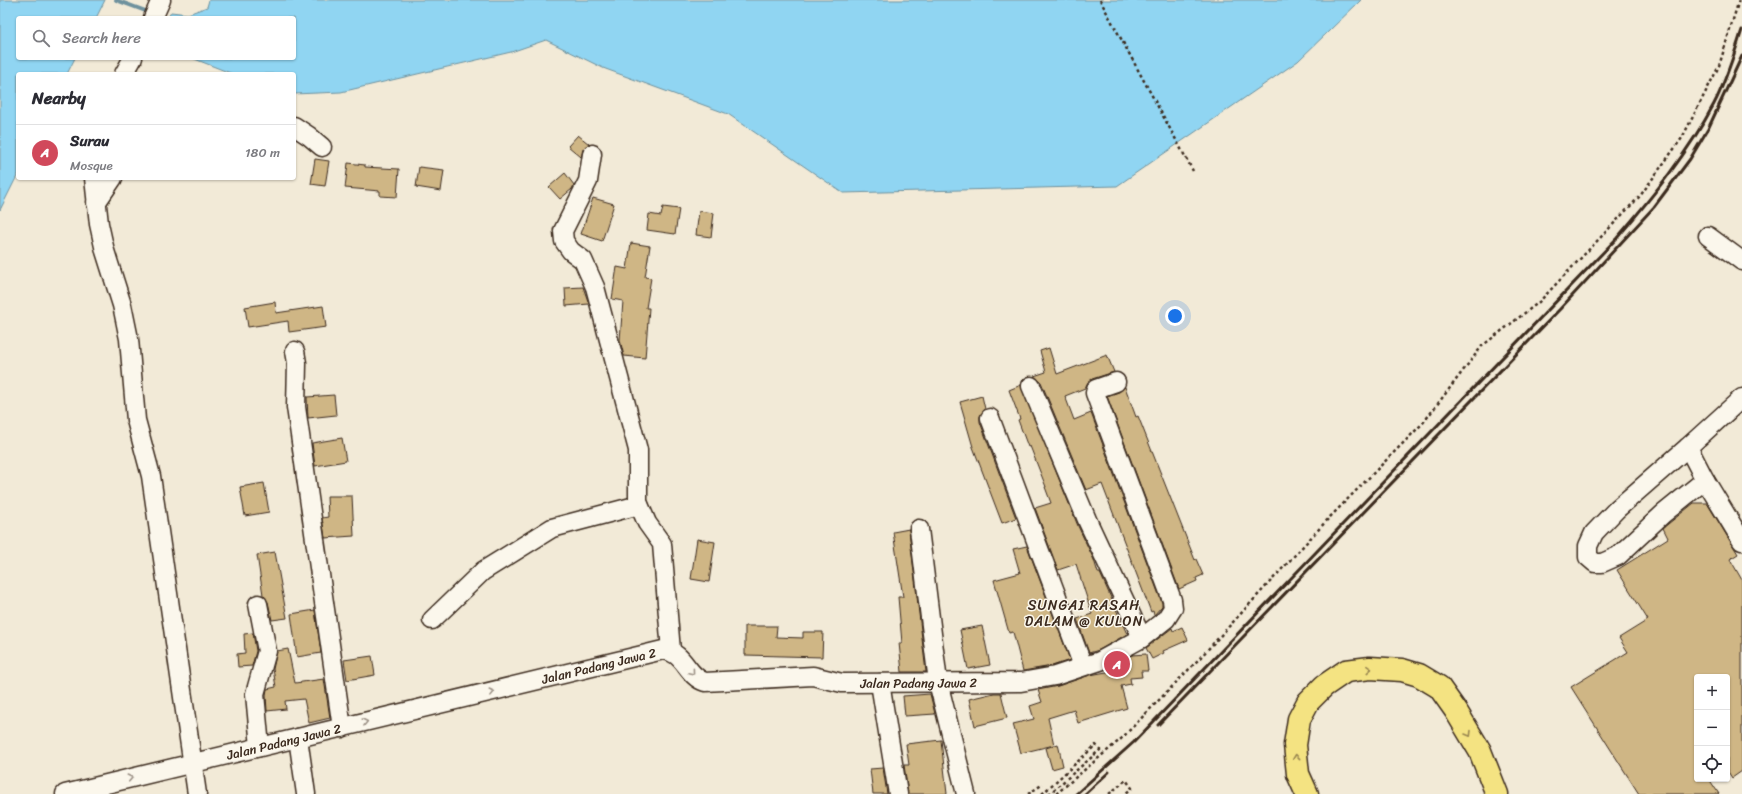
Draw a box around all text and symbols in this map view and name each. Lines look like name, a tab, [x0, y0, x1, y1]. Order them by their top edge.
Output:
search box	[16, 16, 296, 60]
text: Search here	[62, 25, 141, 51]
icon: search	[30, 27, 52, 49]
text: Nearby	[32, 83, 86, 113]
text: Surau	[70, 128, 109, 154]
text: A	[41, 141, 49, 164]
text: 180 m	[245, 141, 280, 164]
text: Mosque	[70, 154, 113, 177]
your location	[1165, 306, 1185, 326]
district label: SUNGAI RASAH DALAM @ KULON	[1025, 593, 1143, 634]
street label: Jalan Padang Jawa 2	[538, 641, 659, 691]
pin: A	[1104, 649, 1130, 679]
one-way arrow	[1365, 664, 1372, 673]
one-way arrow	[687, 668, 694, 675]
street label: Jalan Padang Jawa 2	[859, 671, 978, 695]
map controls	[1694, 674, 1730, 782]
button: +	[1694, 674, 1730, 710]
one-way arrow	[488, 688, 495, 696]
button: −	[1694, 710, 1730, 746]
street label: Jalan Padang Jawa 2	[223, 717, 344, 767]
one-way arrow	[361, 718, 368, 727]
one-way arrow	[1465, 730, 1472, 737]
button: locate	[1694, 746, 1730, 782]
one-way arrow	[1292, 754, 1301, 760]
one-way arrow	[127, 775, 133, 783]

